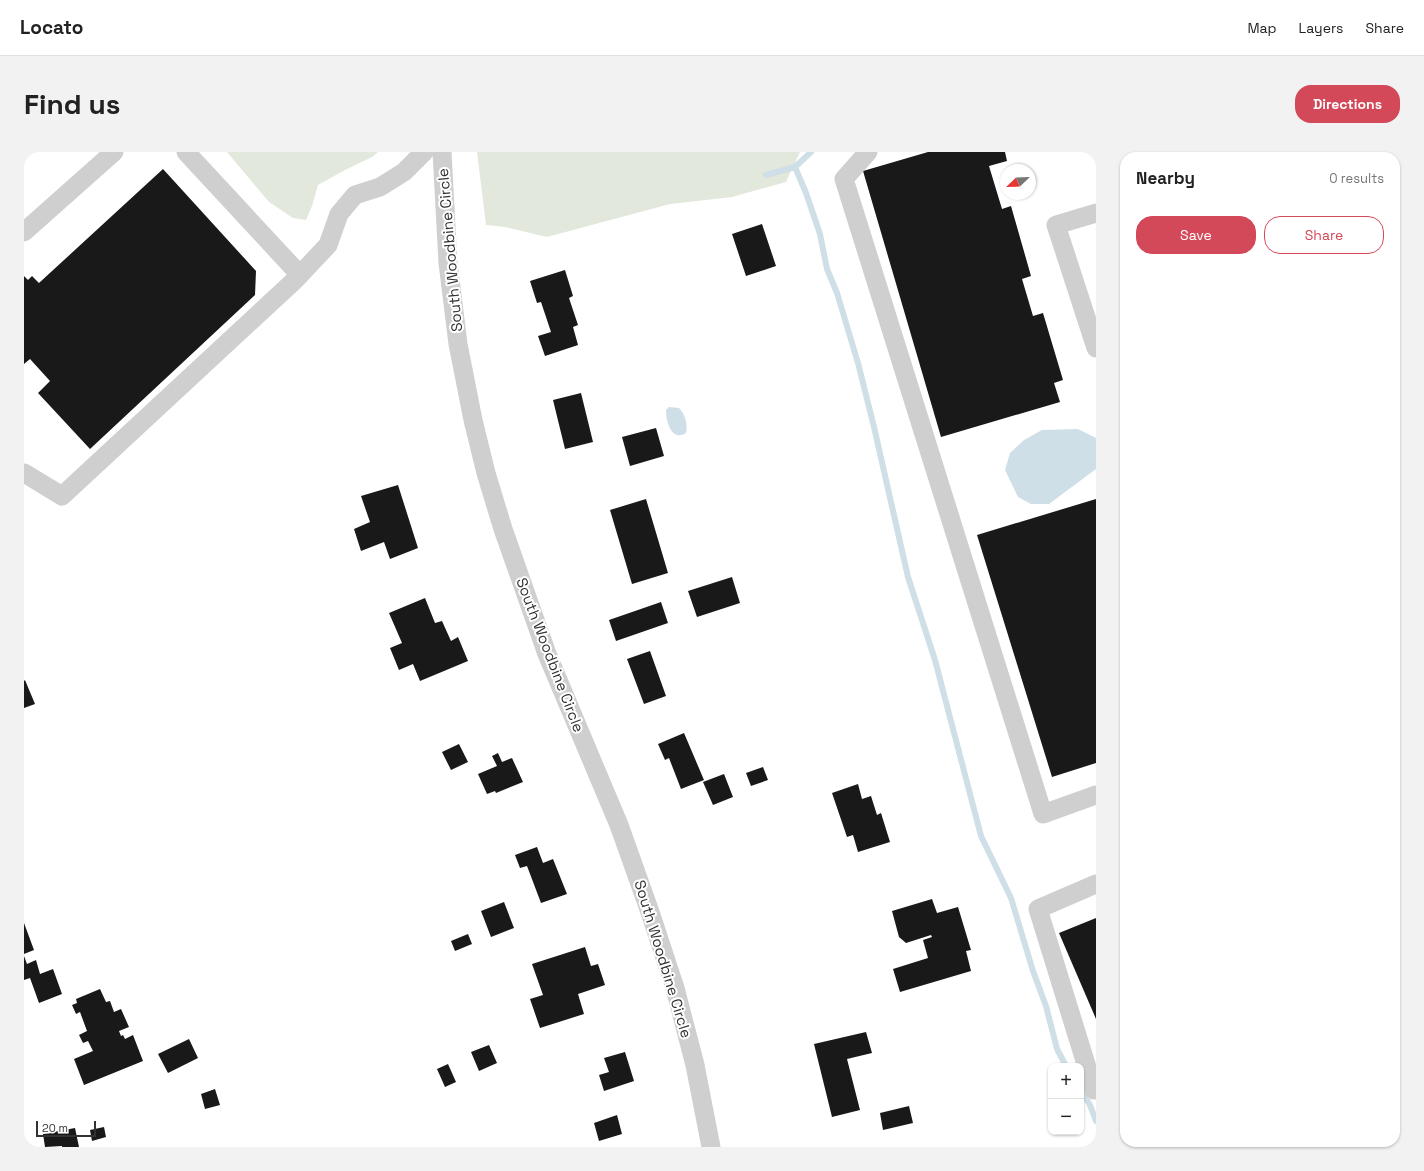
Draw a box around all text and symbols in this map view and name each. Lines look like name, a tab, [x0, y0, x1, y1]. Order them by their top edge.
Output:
text: Locato	[20, 15, 83, 40]
text: Map	[1247, 19, 1277, 37]
text: Layers	[1299, 19, 1343, 37]
text: Share	[1365, 19, 1404, 37]
button: Directions	[1295, 85, 1400, 123]
text: Find us	[24, 86, 121, 122]
north arrow	[1000, 164, 1036, 200]
street label: South Woodbine Circle	[433, 167, 466, 333]
text: Nearby	[1136, 167, 1195, 189]
text: 0 results	[1329, 170, 1384, 187]
button: Save	[1136, 216, 1256, 254]
button: Share	[1264, 216, 1384, 254]
street label: South Woodbine Circle	[512, 575, 589, 735]
street label: South Woodbine Circle	[630, 878, 697, 1040]
map controls	[1048, 1063, 1084, 1135]
button: +	[1048, 1063, 1084, 1099]
button: −	[1048, 1099, 1084, 1135]
scale bar	[36, 1119, 96, 1138]
text: 20 m	[42, 1121, 68, 1135]

